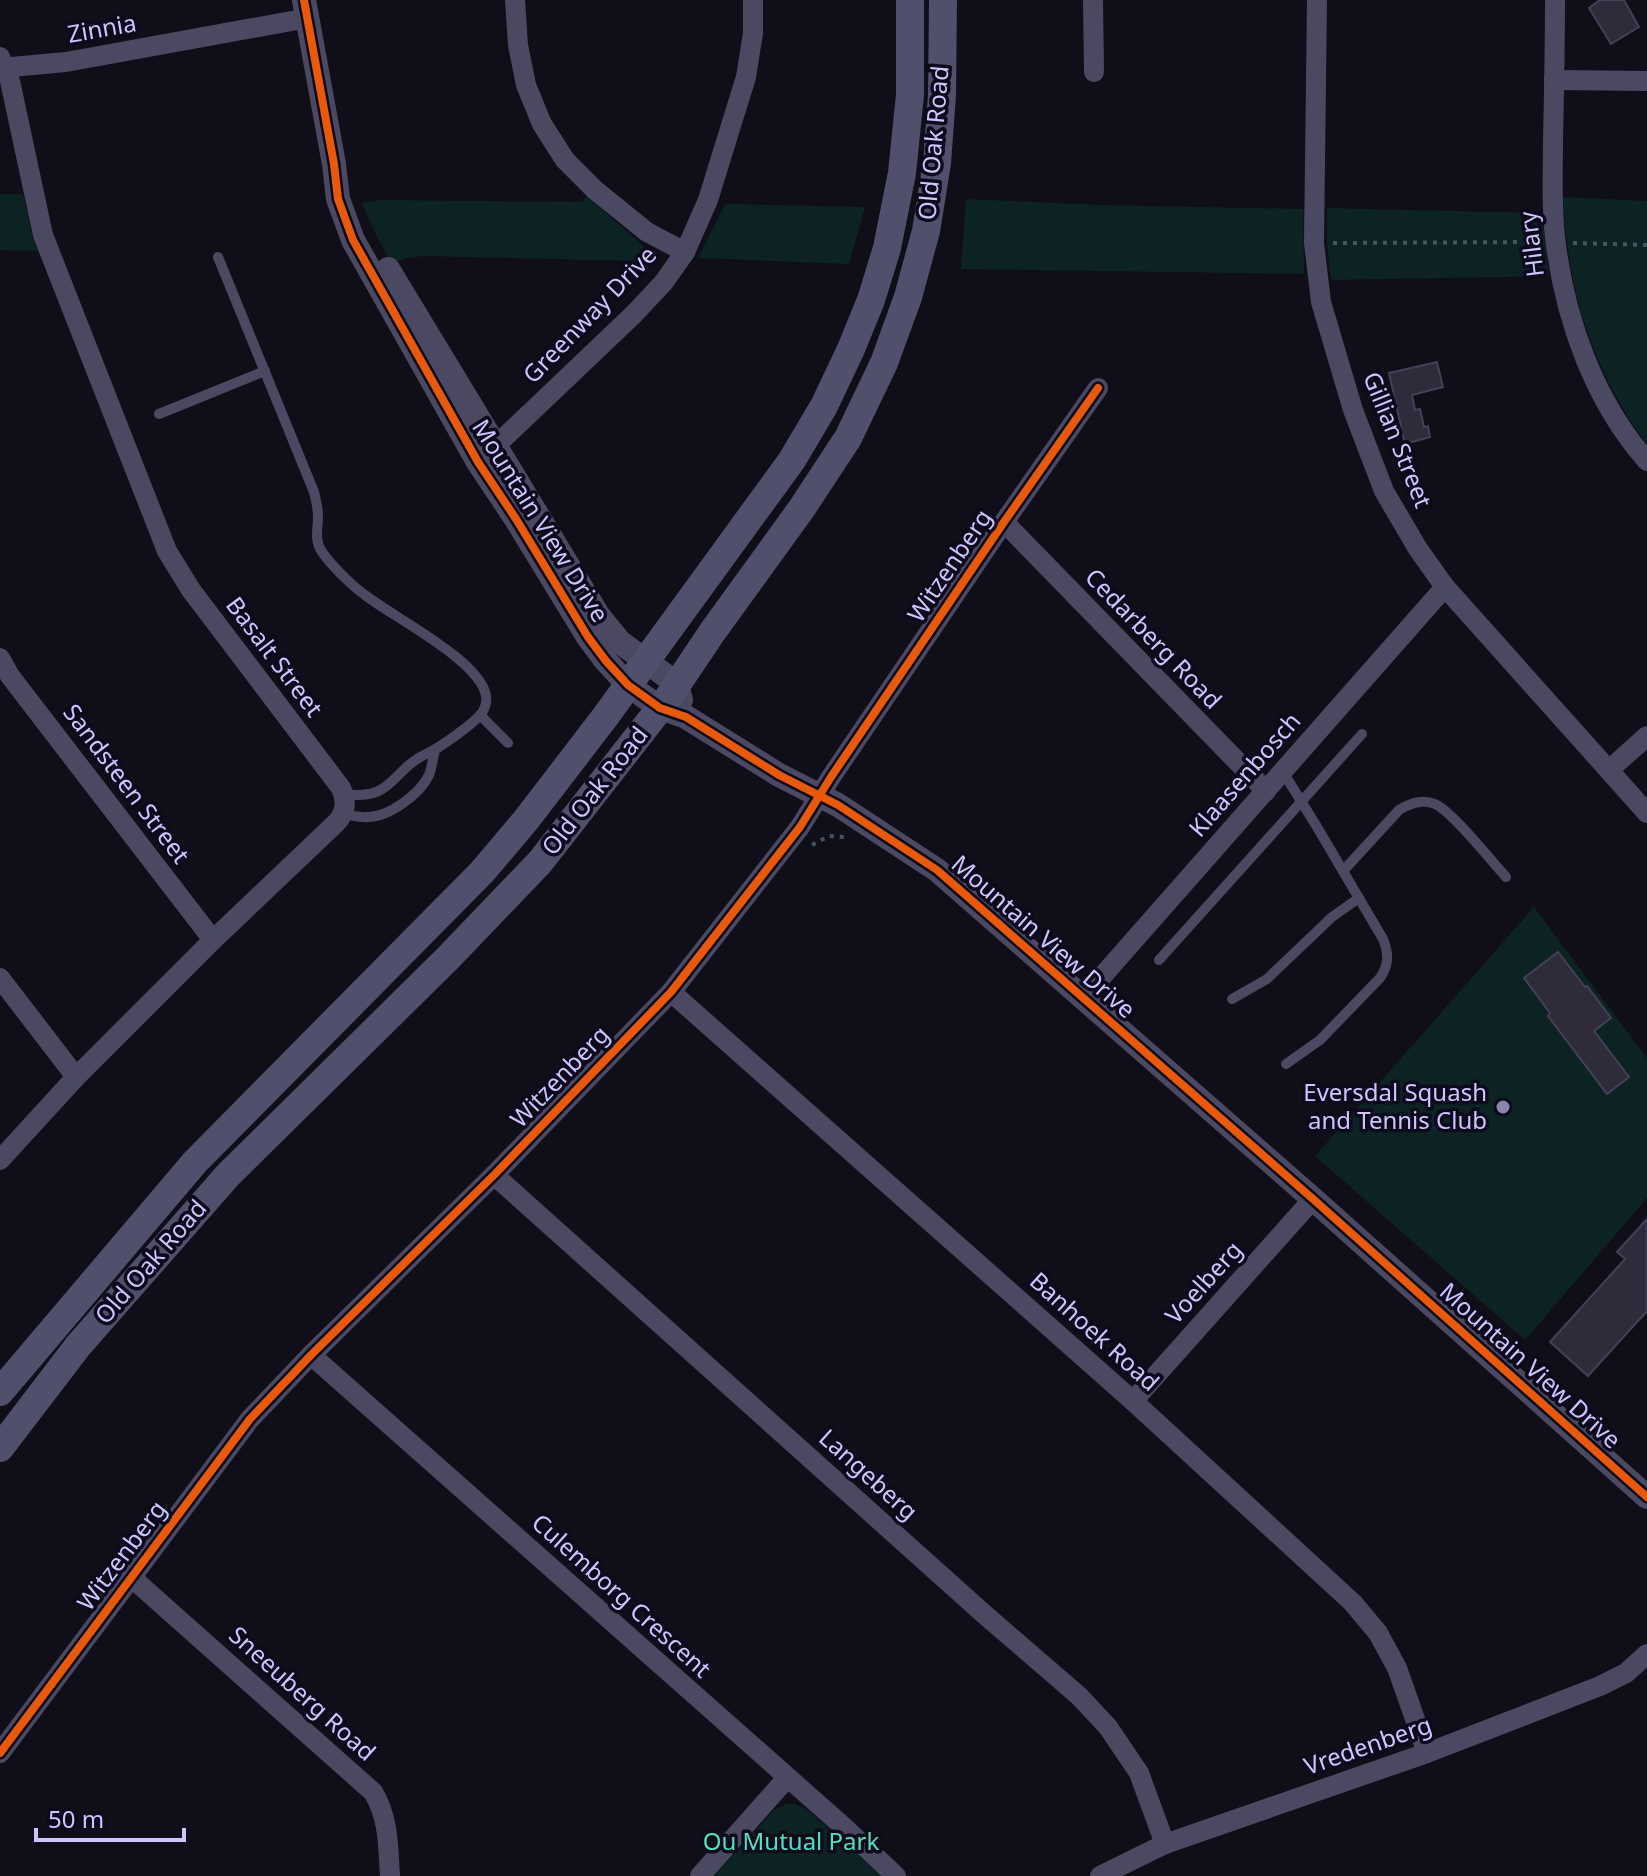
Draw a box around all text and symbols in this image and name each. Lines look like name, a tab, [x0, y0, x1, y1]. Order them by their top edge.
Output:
street label: Zinnia	[65, 5, 139, 50]
street label: Old Oak Road	[909, 64, 956, 221]
street label: Hilary	[1510, 209, 1551, 279]
street label: Greenway Drive	[515, 238, 663, 390]
street label: Gillian Street	[1356, 367, 1441, 513]
street label: Mountain View Drive	[465, 412, 617, 628]
street label: Witzenberg	[899, 502, 999, 628]
street label: Cedarberg Road	[1078, 561, 1230, 715]
street label: Basalt Street	[219, 589, 331, 723]
street label: Sandsteen Street	[56, 697, 198, 870]
street label: Klaasenbosch	[1181, 705, 1307, 843]
street label: Old Oak Road	[533, 719, 654, 861]
street label: Mountain View Drive	[945, 847, 1143, 1025]
street label: Witzenberg	[502, 1018, 616, 1134]
place label: Eversdal Squash and Tennis Club	[1303, 1075, 1487, 1136]
marker: Eversdal Squash and Tennis Club	[1494, 1098, 1512, 1116]
street label: Old Oak Road	[87, 1192, 213, 1330]
street label: Voelberg	[1157, 1233, 1249, 1331]
street label: Banhoek Road	[1023, 1264, 1167, 1398]
street label: Mountain View Drive	[1433, 1275, 1629, 1455]
street label: Langeberg	[813, 1421, 925, 1527]
street label: Witzenberg	[69, 1493, 173, 1617]
street label: Culemborg Crescent	[525, 1506, 719, 1684]
street label: Sneeuberg Road	[223, 1618, 383, 1768]
street label: Vredenberg	[1299, 1707, 1436, 1782]
scale bar	[36, 1792, 184, 1842]
text: 50 m	[48, 1802, 104, 1835]
park label: Ou Mutual Park	[703, 1824, 879, 1857]

